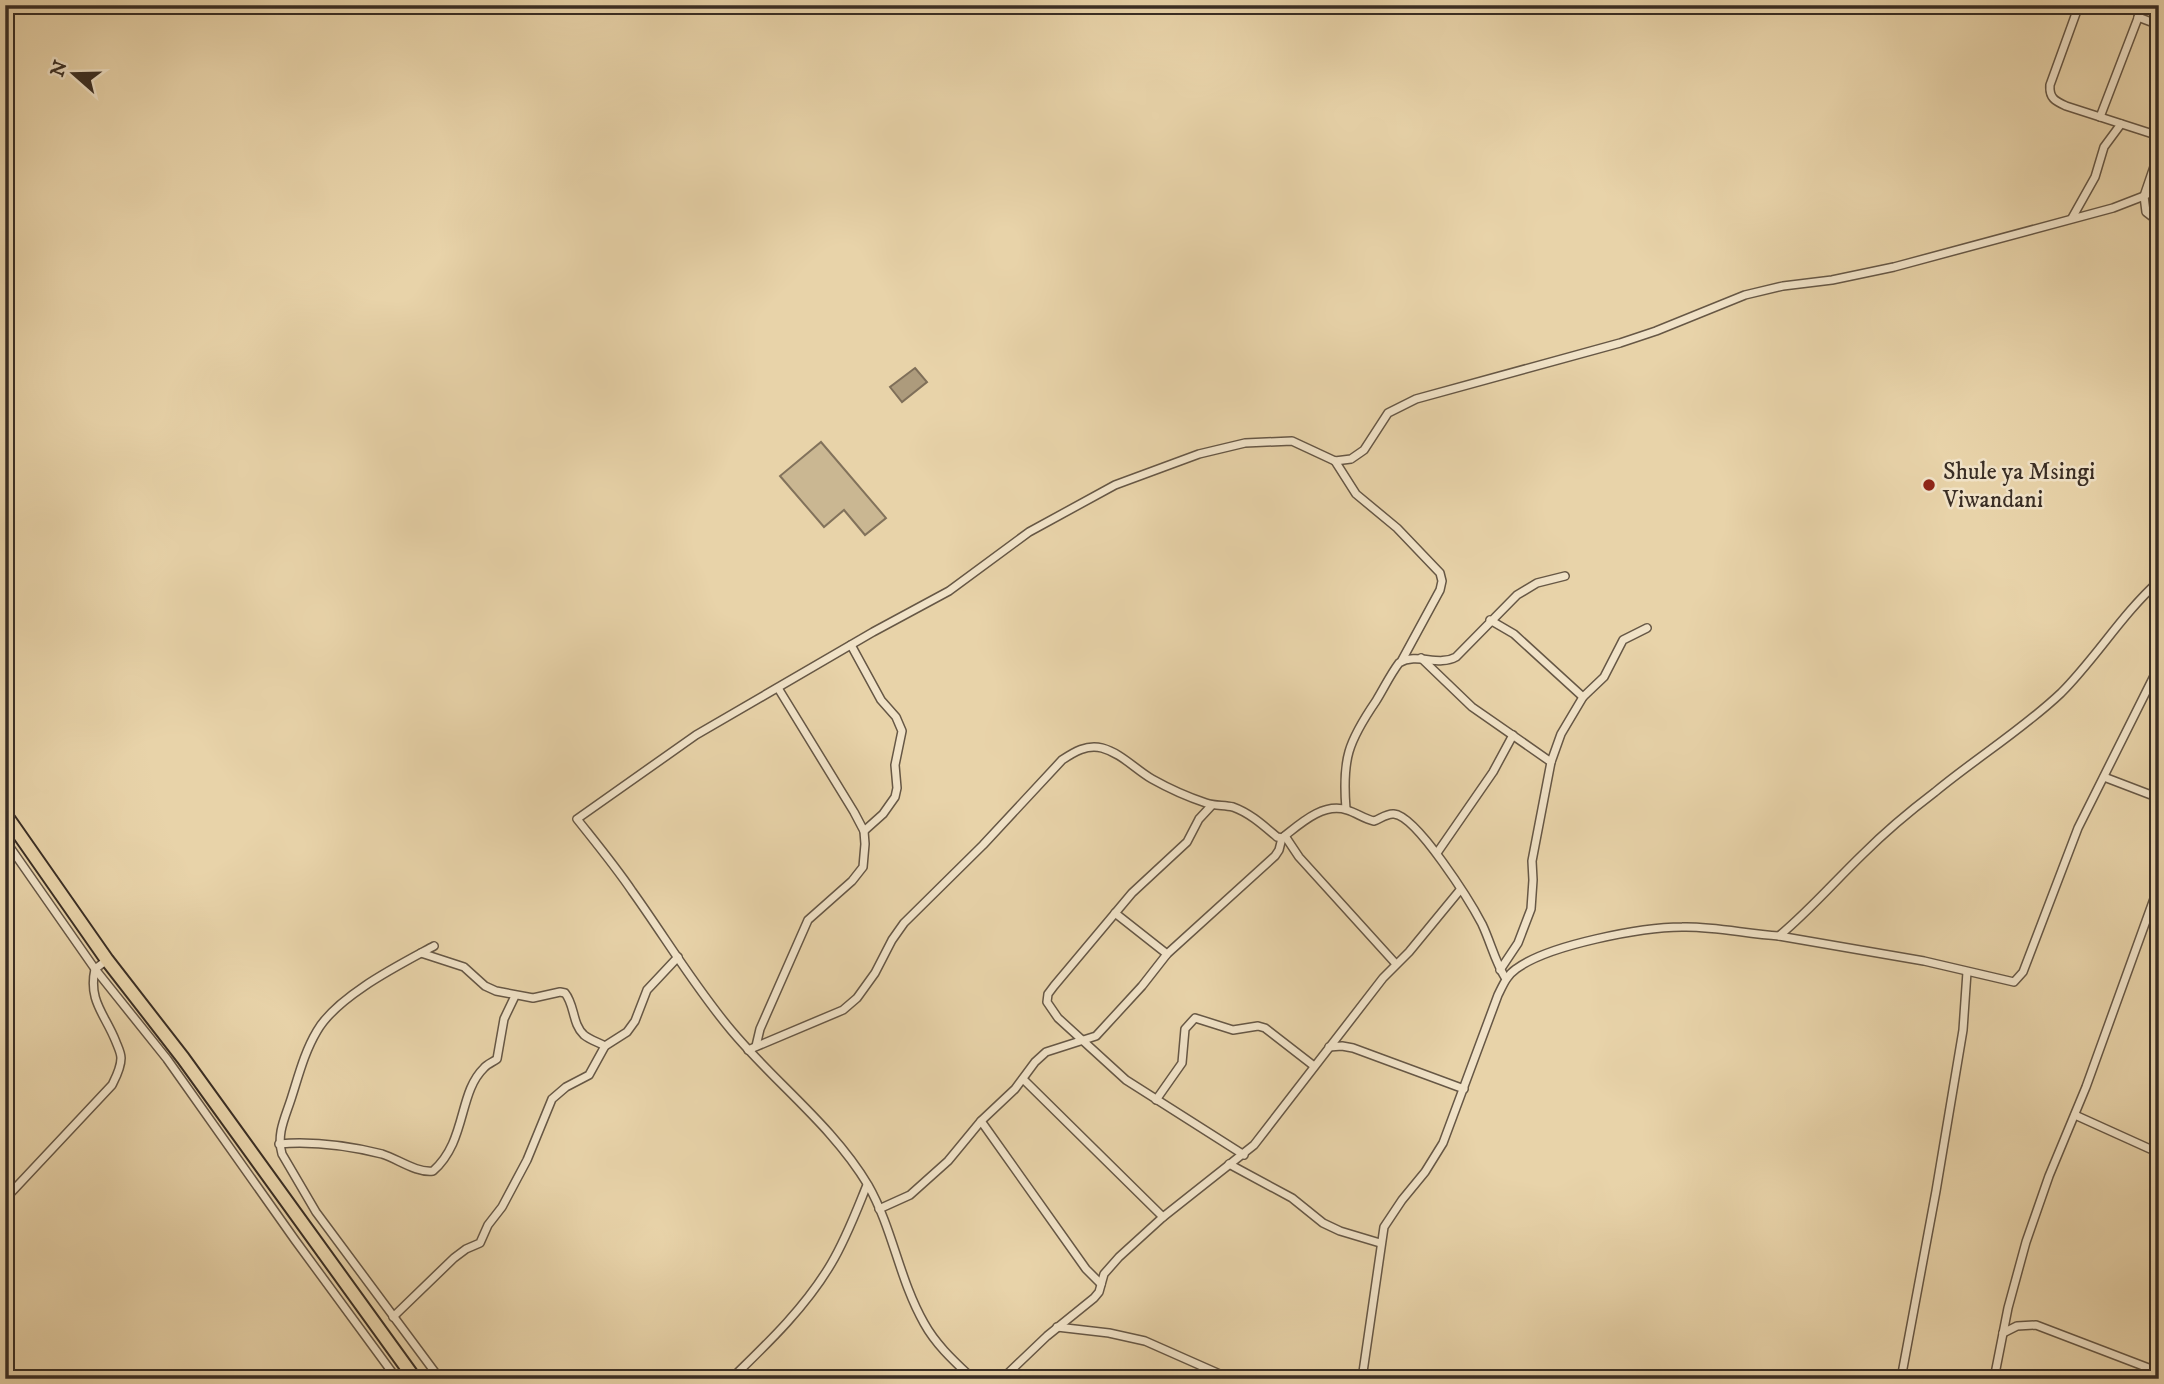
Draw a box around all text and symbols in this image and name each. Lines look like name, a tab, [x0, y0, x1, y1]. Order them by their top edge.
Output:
north arrow	[38, 38, 108, 108]
text: N	[46, 57, 73, 80]
place label: Shule ya Msingi Viwandani	[1942, 457, 2095, 515]
marker: Shule ya Msingi Viwandani	[1921, 477, 1937, 493]

